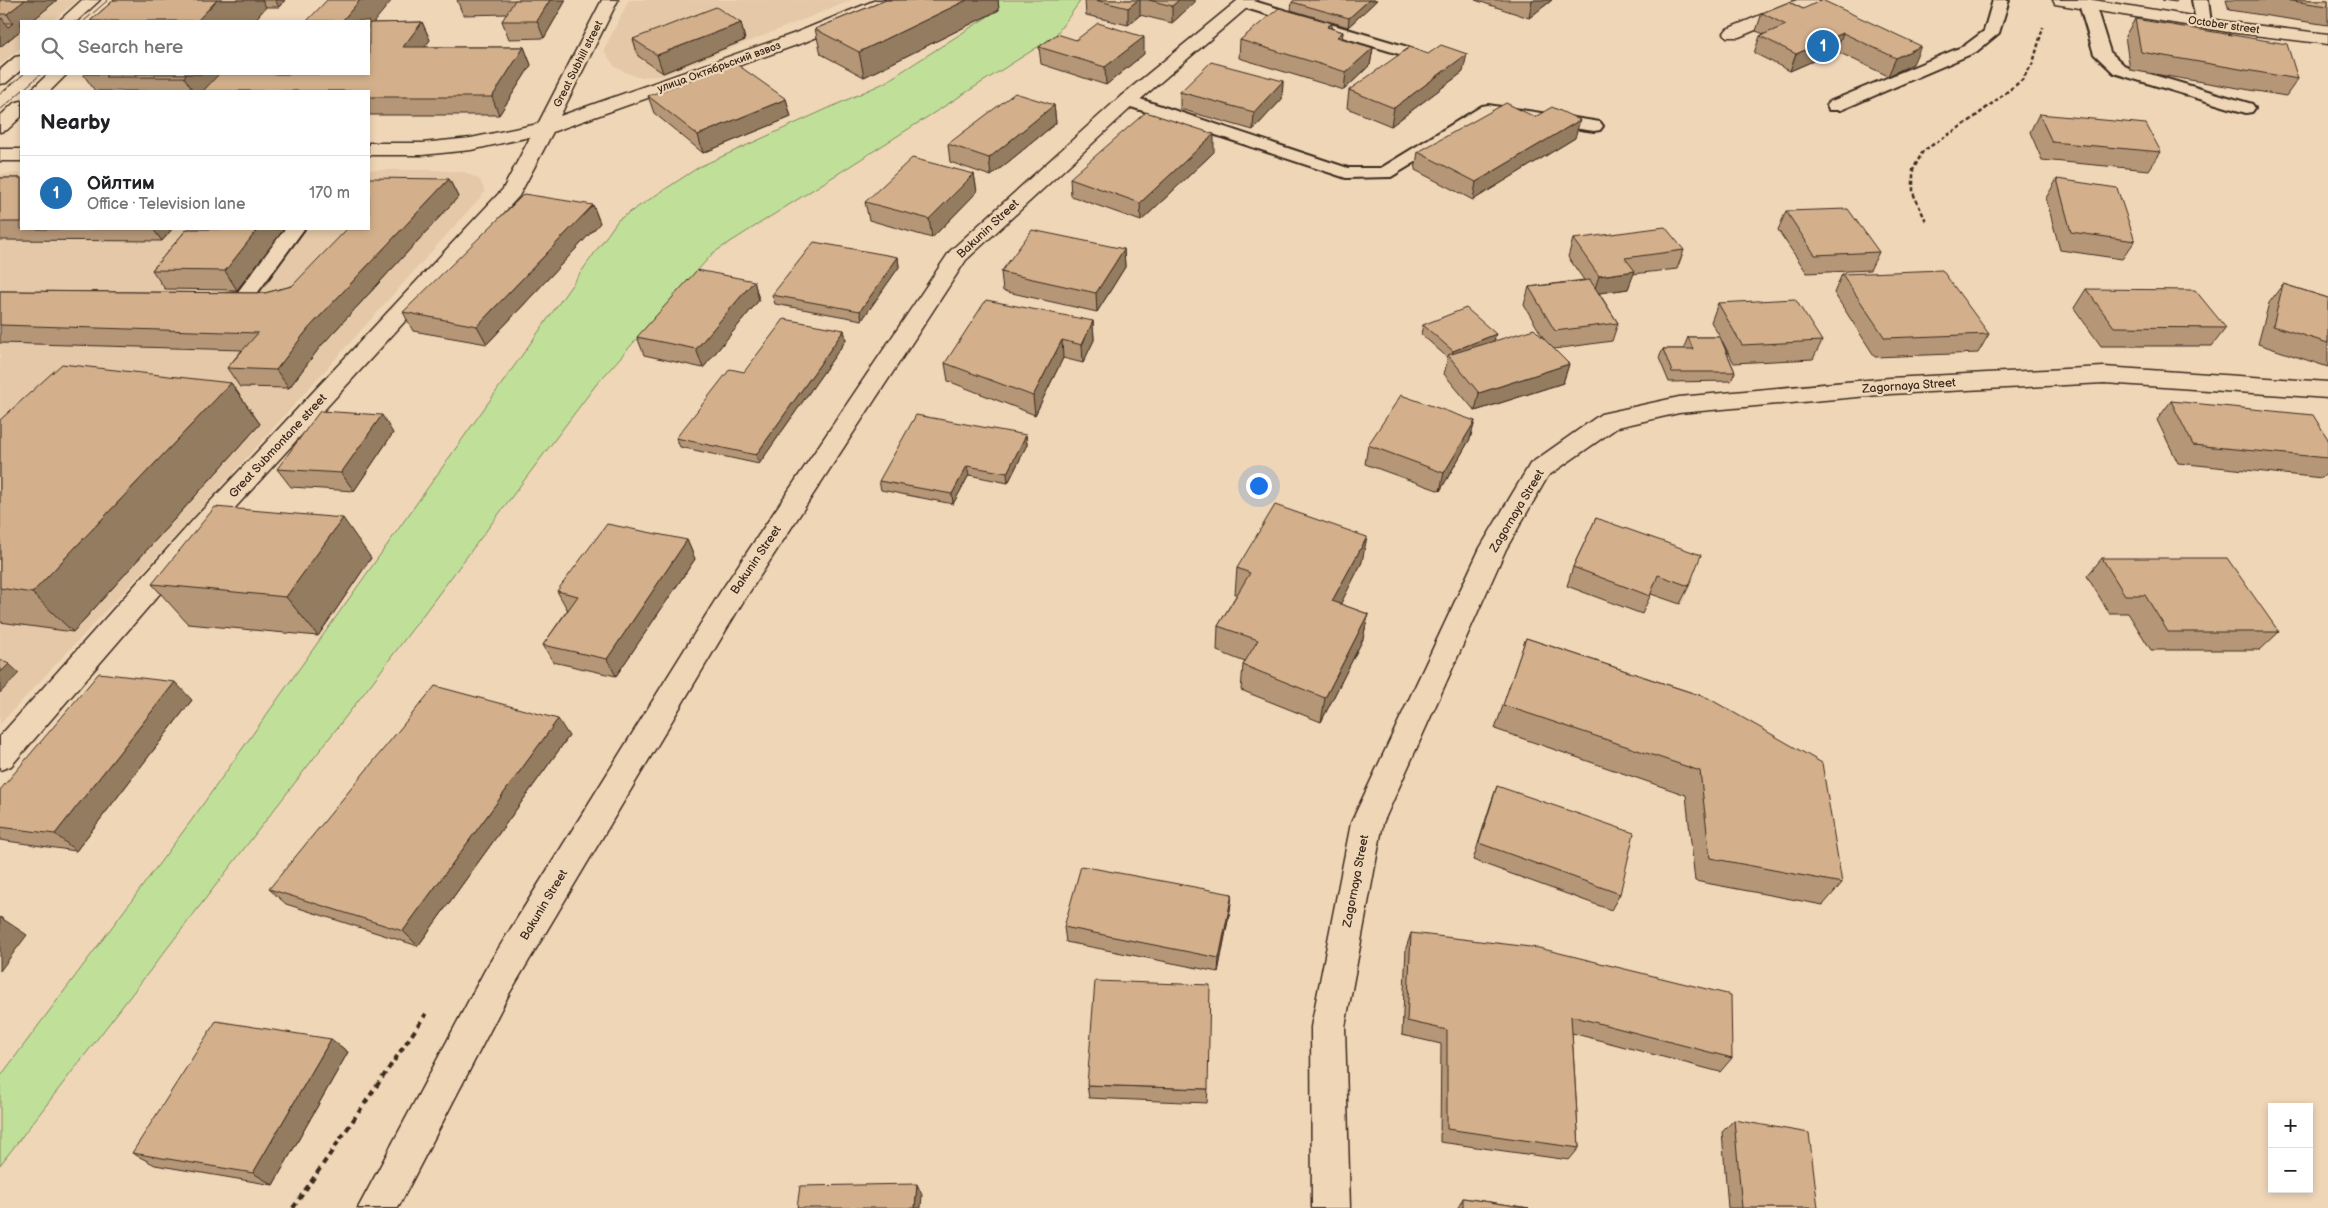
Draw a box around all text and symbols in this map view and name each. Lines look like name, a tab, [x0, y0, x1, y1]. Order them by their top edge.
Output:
street label: October street	[2187, 14, 2261, 37]
street label: Great Subhill street	[551, 18, 606, 109]
search box	[20, 20, 370, 75]
pin: 1	[1807, 27, 1839, 65]
icon: search	[38, 34, 66, 62]
text: Search here	[78, 36, 183, 59]
street label: улица Октябрьский взвоз	[655, 39, 783, 95]
text: Nearby	[40, 110, 110, 135]
text: Ойлтим	[87, 172, 155, 195]
text: 1	[53, 184, 59, 203]
text: 170 m	[309, 184, 350, 203]
text: Office · Television lane	[87, 195, 245, 214]
street label: Bakunin Street	[954, 196, 1023, 262]
street label: Zagornaya Street	[1861, 375, 1957, 397]
street label: Great Submontane street	[226, 391, 330, 501]
street label: Zagornaya Street	[1486, 467, 1548, 556]
your location	[1246, 473, 1272, 499]
street label: Bakunin Street	[727, 522, 785, 597]
street label: Zagornaya Street	[1340, 833, 1372, 929]
street label: Bakunin Street	[517, 867, 571, 943]
map controls	[2268, 1103, 2313, 1193]
button: +	[2268, 1103, 2313, 1148]
button: −	[2268, 1148, 2313, 1193]

